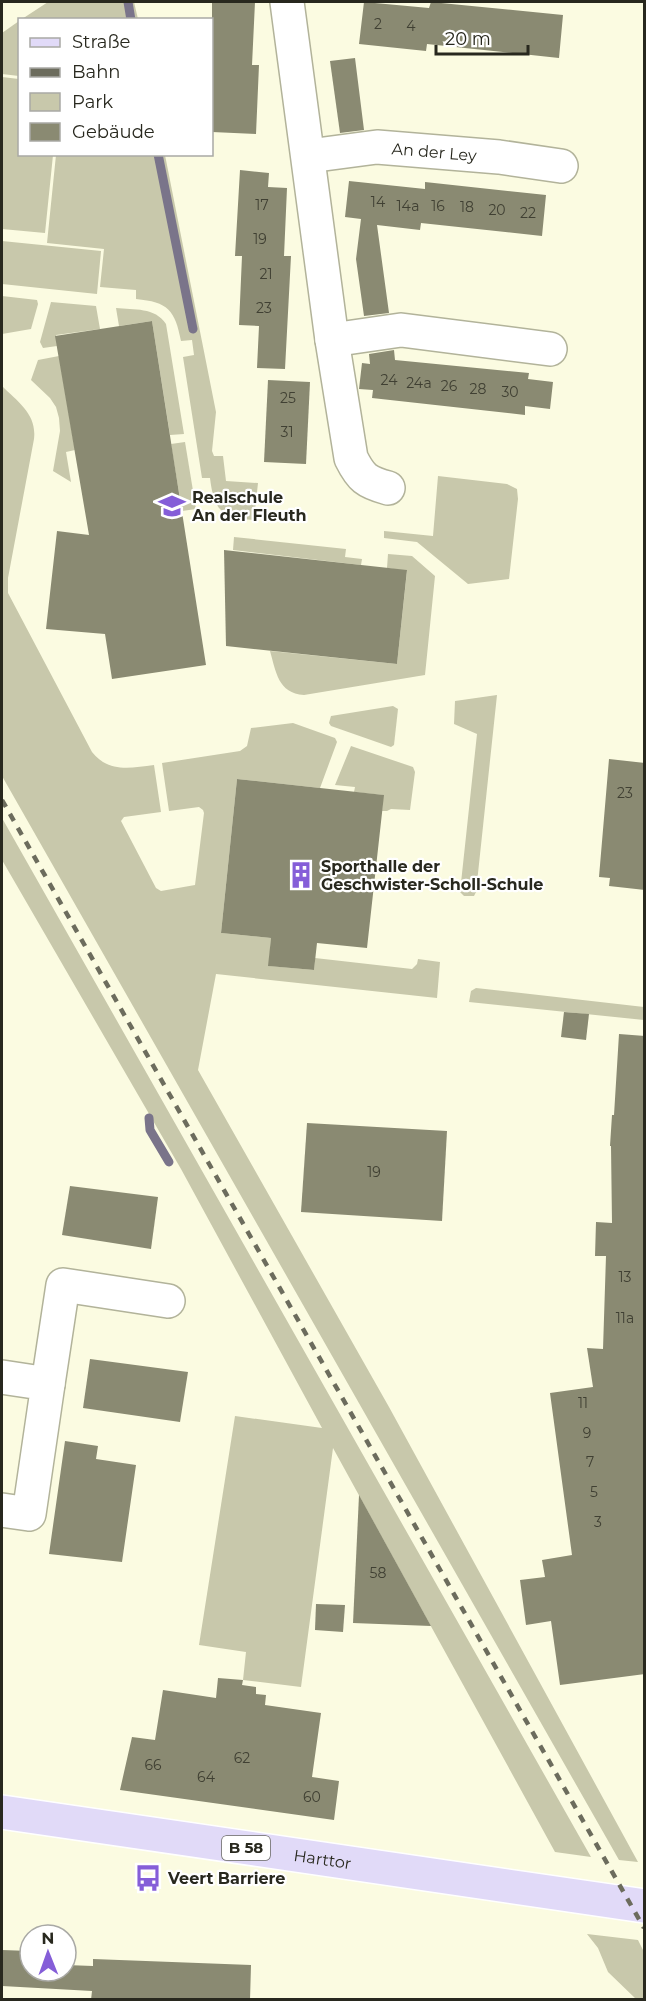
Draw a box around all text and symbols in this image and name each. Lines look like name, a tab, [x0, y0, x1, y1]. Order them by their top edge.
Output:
house number: 2	[374, 15, 382, 33]
house number: 4	[406, 17, 416, 35]
legend	[18, 18, 213, 156]
scale bar	[436, 18, 528, 56]
text: 20 m	[445, 28, 491, 50]
text: Straße	[72, 31, 131, 53]
text: Bahn	[72, 61, 121, 83]
text: Park	[72, 91, 113, 113]
text: Gebäude	[72, 121, 155, 143]
street label: An der Ley	[391, 139, 478, 165]
house number: 14	[371, 193, 386, 211]
house number: 17	[255, 196, 269, 214]
house number: 14a	[397, 197, 419, 215]
house number: 16	[431, 197, 445, 215]
house number: 18	[460, 198, 474, 216]
house number: 20	[488, 201, 506, 219]
house number: 22	[520, 204, 536, 222]
house number: 19	[253, 230, 267, 248]
house number: 21	[259, 265, 273, 283]
house number: 23	[256, 299, 272, 317]
house number: 24	[381, 371, 398, 389]
house number: 24a	[406, 374, 432, 392]
house number: 26	[441, 377, 458, 395]
house number: 28	[470, 380, 487, 398]
house number: 30	[501, 383, 519, 401]
house number: 25	[280, 389, 296, 407]
house number: 31	[281, 423, 293, 441]
place label: Realschule An der Fleuth	[191, 488, 307, 525]
school or university icon: Realschule An der Fleuth	[157, 491, 187, 521]
house number: 23	[617, 784, 633, 802]
place label: Sporthalle der Geschwister-Scholl-Schule	[321, 857, 543, 894]
building icon: Sporthalle der Geschwister-Scholl-Schule	[286, 860, 316, 890]
house number: 19	[367, 1163, 381, 1181]
house number: 13	[619, 1268, 632, 1286]
house number: 11a	[616, 1309, 634, 1327]
house number: 11	[578, 1394, 588, 1412]
house number: 9	[583, 1424, 591, 1442]
house number: 7	[586, 1453, 594, 1471]
house number: 5	[590, 1483, 598, 1501]
house number: 3	[594, 1513, 602, 1531]
house number: 58	[370, 1564, 386, 1582]
house number: 62	[234, 1749, 250, 1767]
house number: 66	[144, 1756, 162, 1774]
house number: 64	[197, 1768, 216, 1786]
house number: 60	[303, 1788, 321, 1806]
road number: B 58	[222, 1836, 270, 1860]
street label: Harttor	[292, 1846, 353, 1873]
bus stop icon: Veert Barriere	[133, 1863, 163, 1893]
place label: Veert Barriere	[167, 1869, 285, 1888]
north arrow	[18, 1923, 78, 1983]
text: N	[41, 1929, 54, 1948]

